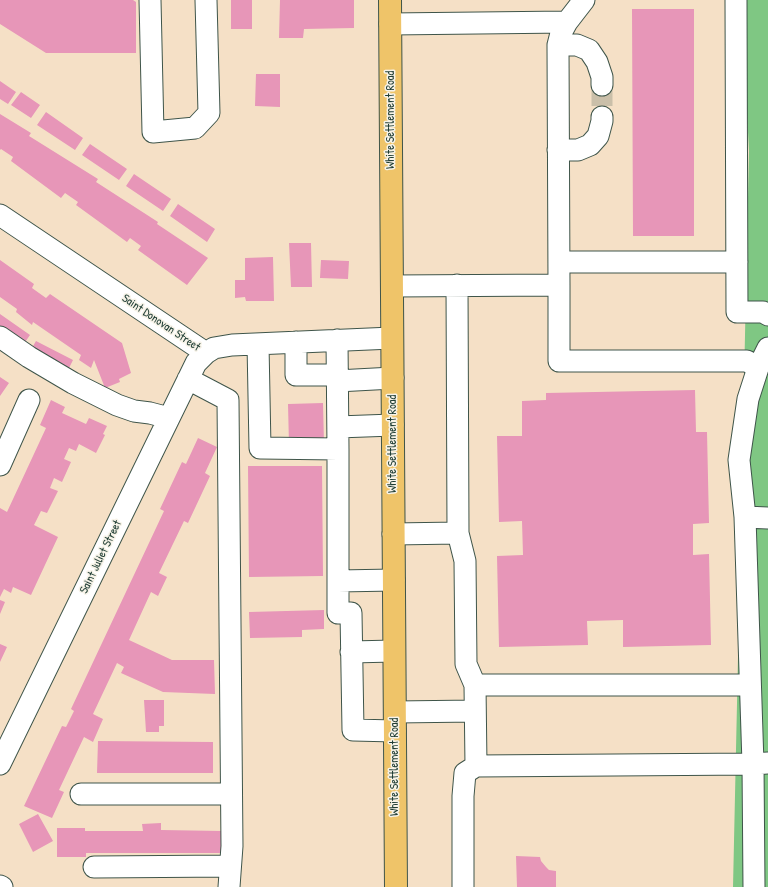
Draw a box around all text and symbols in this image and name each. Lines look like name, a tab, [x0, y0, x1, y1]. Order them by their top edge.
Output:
street label: White Settlement Road	[384, 71, 398, 169]
street label: Saint Donovan Street	[119, 291, 203, 355]
street label: White Settlement Road	[386, 395, 400, 493]
street label: Saint Juliet Street	[77, 518, 125, 596]
street label: White Settlement Road	[388, 718, 402, 816]

